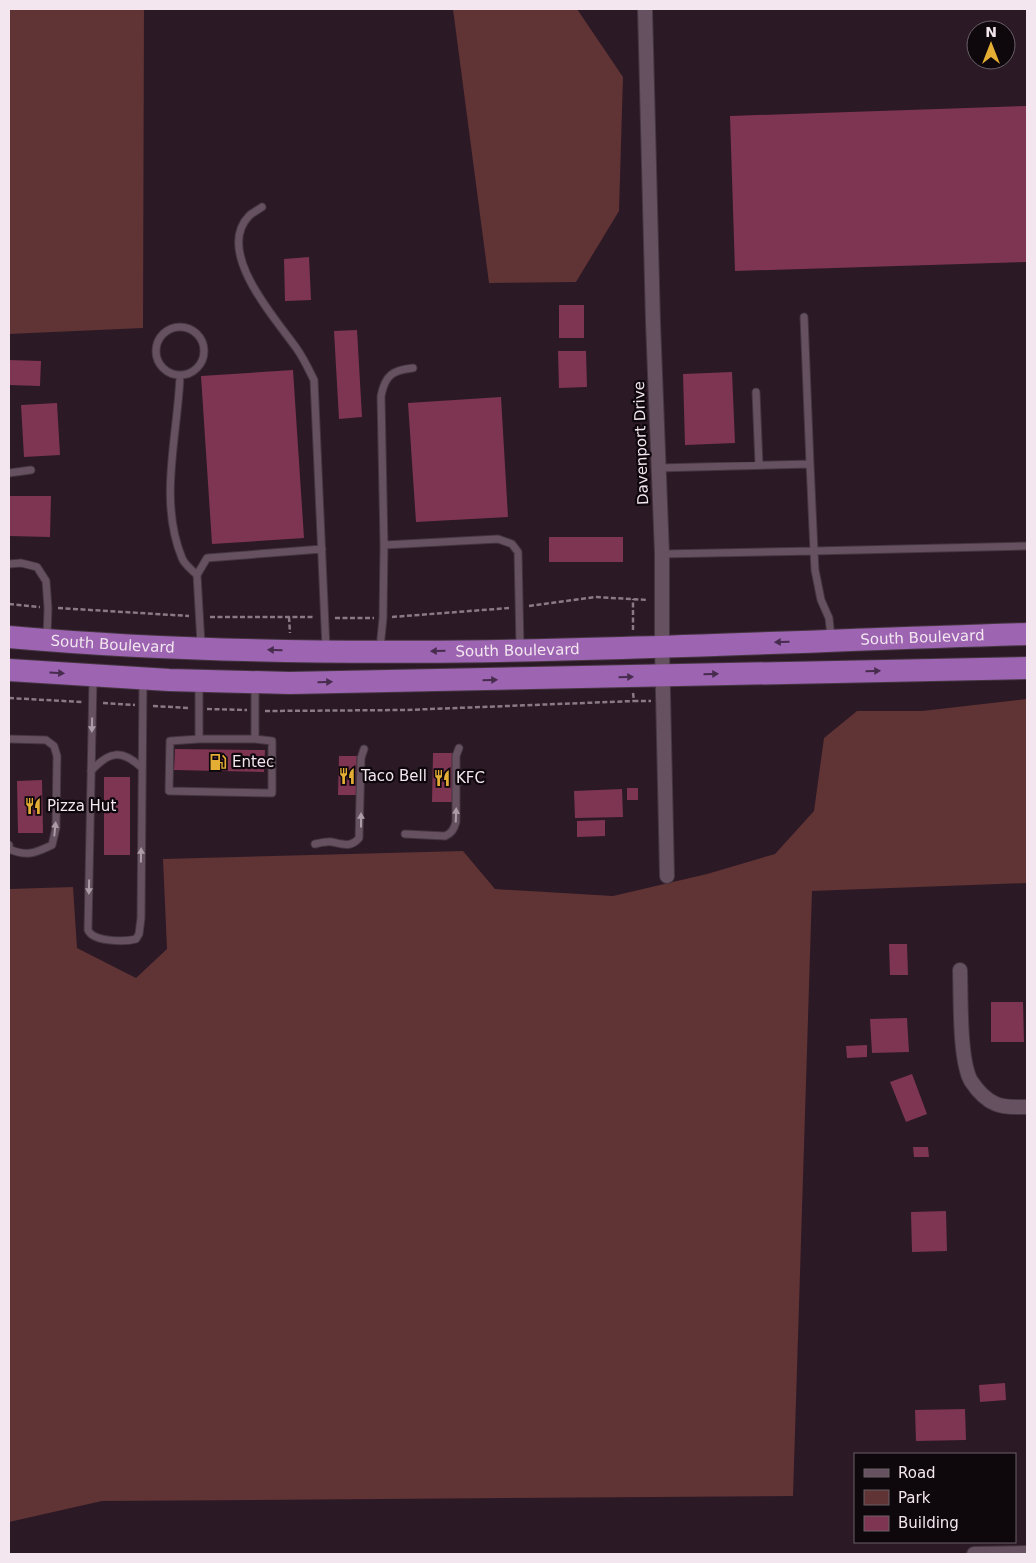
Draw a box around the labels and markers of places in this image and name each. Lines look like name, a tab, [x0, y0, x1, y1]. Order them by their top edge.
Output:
fuel station icon: Entec	[208, 752, 228, 772]
place label: Entec	[232, 753, 274, 771]
restaurant icon: Taco Bell	[337, 766, 357, 786]
place label: Taco Bell	[360, 767, 427, 785]
restaurant icon: KFC	[432, 768, 452, 788]
place label: KFC	[456, 769, 485, 787]
restaurant icon: Pizza Hut	[23, 796, 43, 816]
place label: Pizza Hut	[47, 797, 116, 815]

